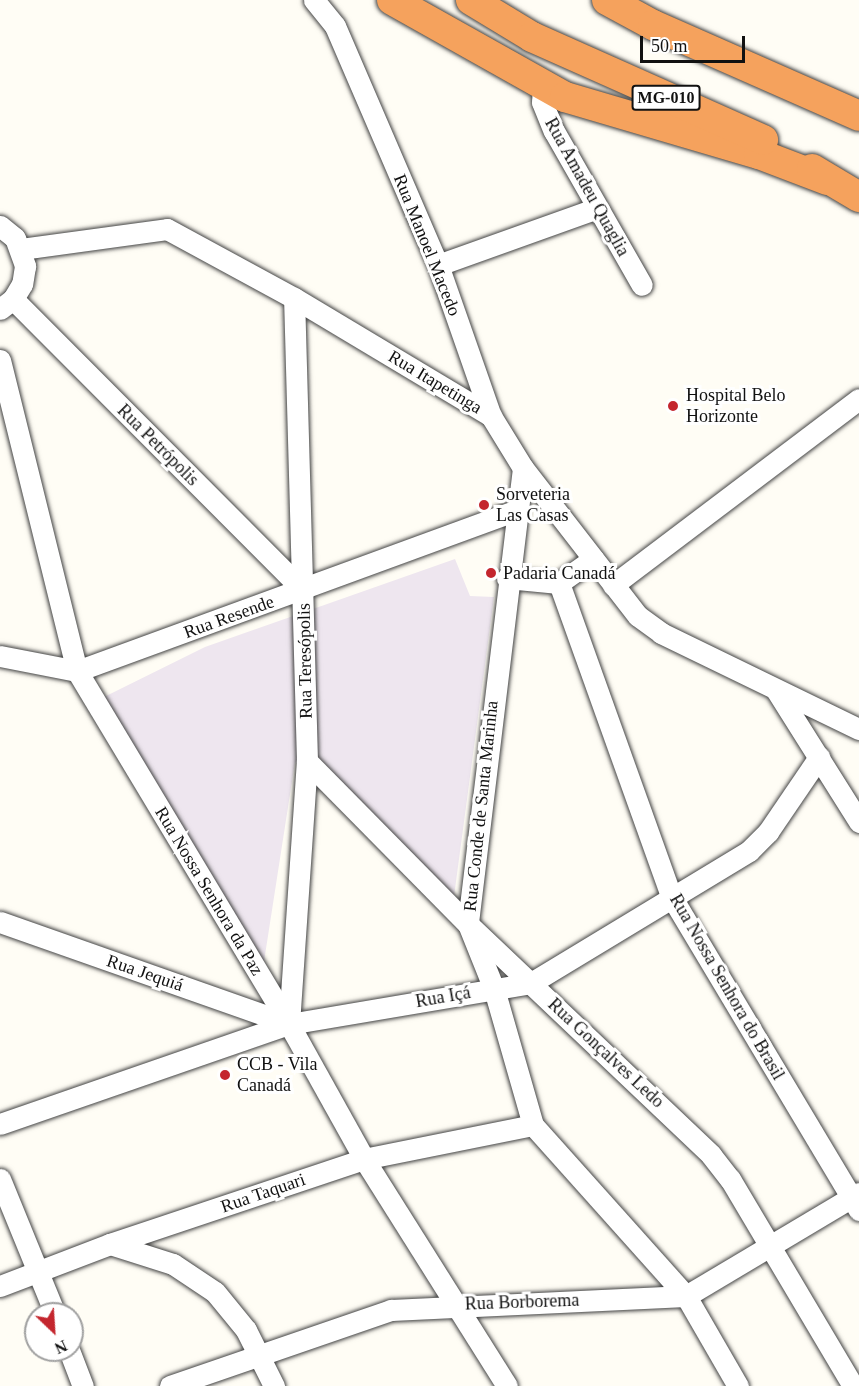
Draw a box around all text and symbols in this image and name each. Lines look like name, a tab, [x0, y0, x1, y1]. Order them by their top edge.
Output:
scale bar	[643, 24, 748, 62]
text: 50 m	[651, 36, 688, 56]
road number: MG-010	[632, 85, 700, 111]
street label: Rua Amadeu Quaglia	[540, 114, 634, 260]
street label: Rua Manoel Macedo	[389, 171, 465, 319]
street label: Rua Itapetinga	[384, 346, 486, 418]
place label: Hospital Belo Horizonte	[686, 385, 785, 428]
marker: Hospital Belo Horizonte	[664, 397, 682, 415]
street label: Rua Petrópolis	[113, 400, 203, 490]
place label: Sorveteria Las Casas	[496, 484, 570, 526]
marker: Sorveteria Las Casas	[477, 498, 491, 512]
place label: Padaria Canadá	[503, 562, 615, 584]
marker: Padaria Canadá	[484, 566, 498, 580]
street label: Rua Resende	[181, 591, 277, 643]
street label: Rua Teresópolis	[293, 603, 317, 719]
street label: Rua Conde de Santa Marinha	[459, 699, 503, 913]
street label: Rua Nossa Senhora da Paz	[150, 803, 268, 979]
street label: Rua Nossa Senhora do Brasil	[665, 890, 789, 1084]
street label: Rua Jequiá	[104, 950, 186, 996]
street label: Rua Içá	[414, 982, 472, 1012]
street label: Rua Gonçalves Ledo	[543, 994, 669, 1112]
place label: CCB - Vila Canadá	[237, 1054, 318, 1096]
marker: CCB - Vila Canadá	[218, 1068, 232, 1082]
street label: Rua Taquari	[218, 1168, 308, 1218]
street label: Rua Borborema	[464, 1289, 580, 1315]
north arrow	[24, 1302, 84, 1362]
text: N	[52, 1337, 70, 1357]

